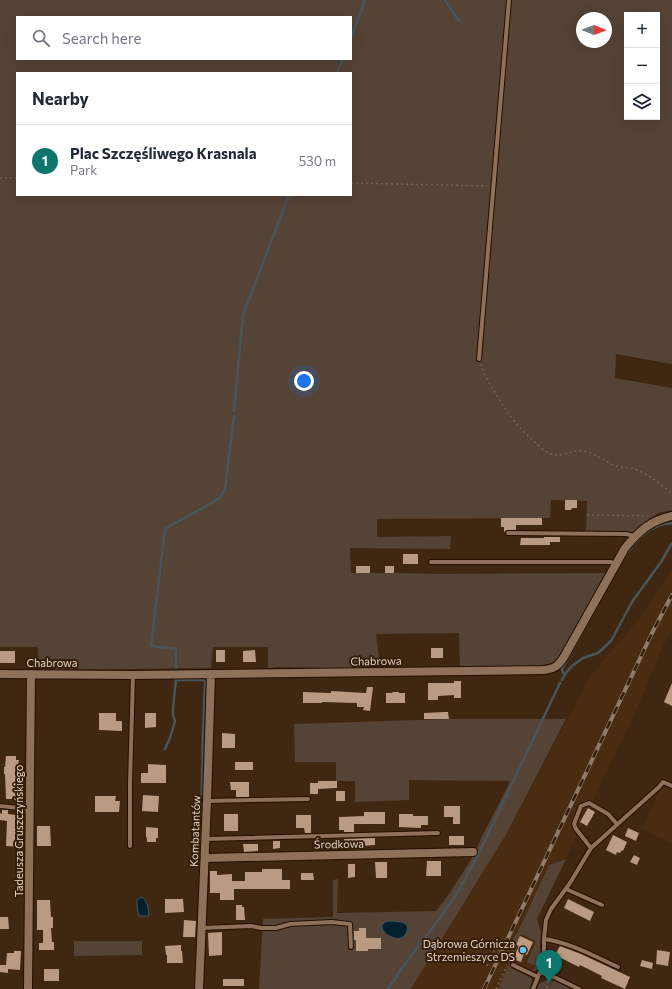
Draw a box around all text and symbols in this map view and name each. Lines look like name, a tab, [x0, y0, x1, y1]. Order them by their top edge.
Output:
north arrow	[576, 12, 612, 48]
map controls	[624, 12, 660, 120]
button: +	[624, 12, 660, 48]
search box	[16, 16, 352, 60]
icon: search	[30, 27, 52, 49]
text: Search here	[62, 29, 141, 47]
button: −	[624, 48, 660, 84]
button: layers	[624, 84, 660, 120]
text: Nearby	[32, 88, 89, 109]
text: Plac Szczęśliwego Krasnala	[70, 144, 257, 162]
text: 1	[42, 153, 48, 169]
text: 530 m	[299, 153, 336, 169]
text: Park	[70, 162, 97, 178]
your location	[294, 371, 314, 391]
street label: Chabrowa	[350, 654, 402, 667]
street label: Chabrowa	[26, 656, 78, 669]
street label: Tadeusza Gruszczyńskiego	[12, 764, 25, 897]
street label: Kombatantów	[187, 795, 202, 867]
street label: Środkowa	[314, 836, 364, 850]
place label: Dąbrowa Górnicza Strzemieszyce DS	[423, 937, 515, 963]
marker: Dąbrowa Górnicza Strzemieszyce DS	[518, 945, 528, 955]
pin: 1	[536, 950, 562, 983]

